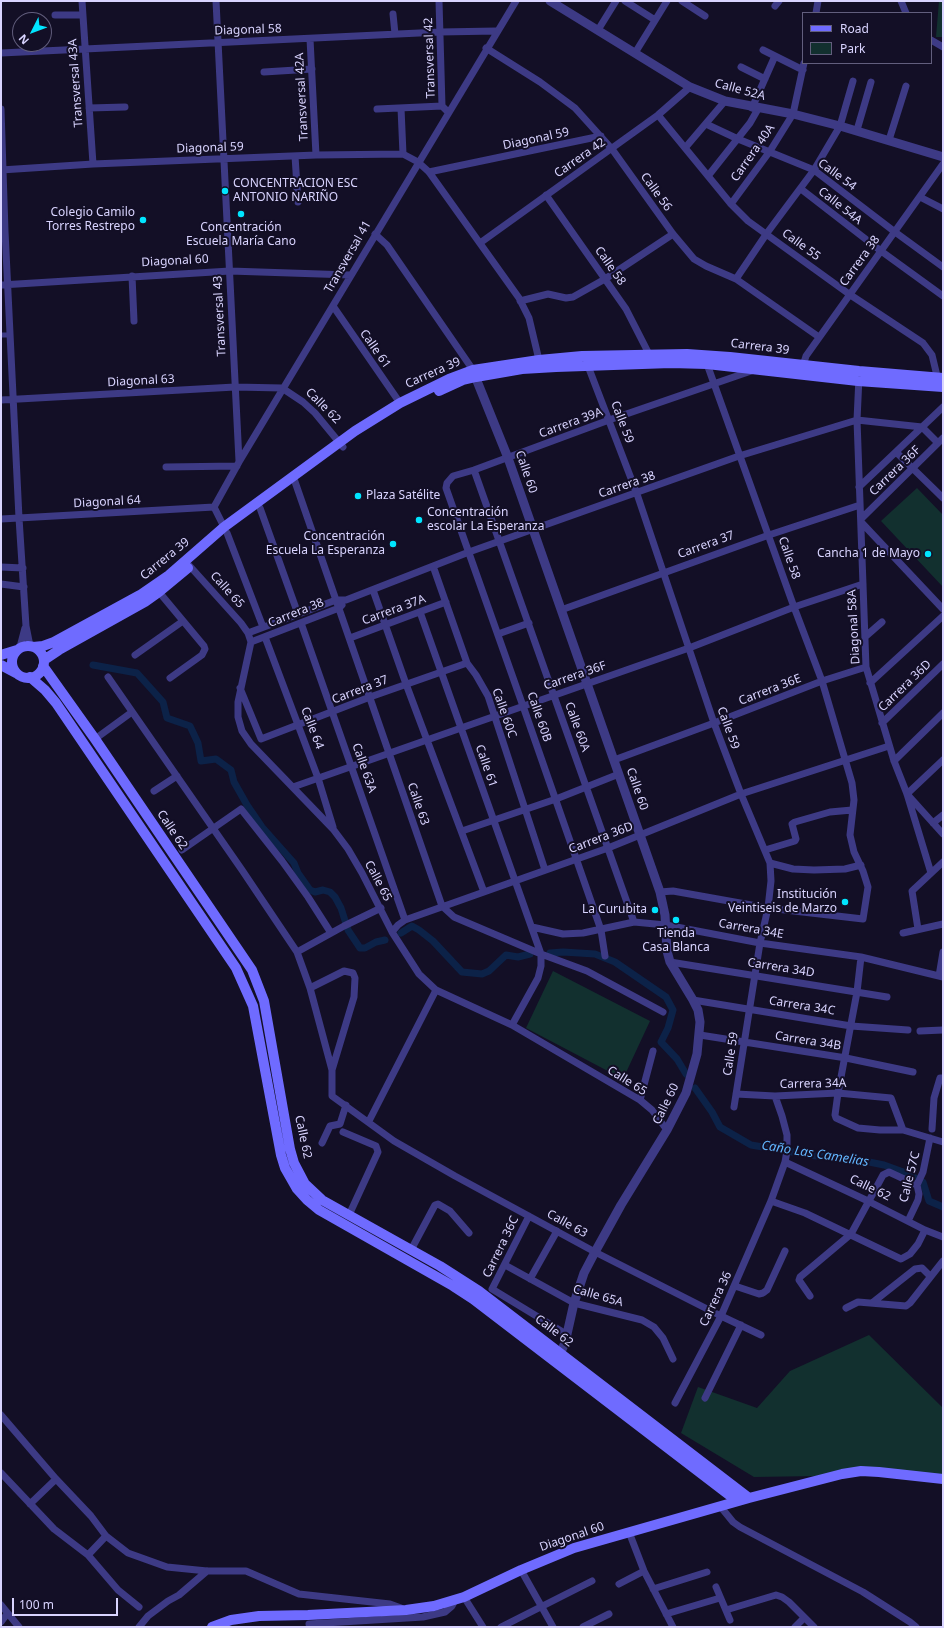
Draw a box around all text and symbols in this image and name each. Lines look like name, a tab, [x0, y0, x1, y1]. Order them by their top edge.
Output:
north arrow	[12, 12, 52, 52]
legend	[802, 12, 932, 64]
street label: Transversal 42	[421, 17, 439, 99]
text: Road	[840, 20, 869, 37]
street label: Diagonal 58	[214, 22, 282, 38]
text: N	[15, 31, 32, 48]
street label: Transversal 43A	[66, 38, 86, 128]
text: Park	[840, 40, 865, 57]
street label: Transversal 42A	[292, 52, 312, 142]
street label: Calle 52A	[713, 76, 767, 104]
street label: Carrera 40A	[728, 122, 778, 184]
street label: Diagonal 59	[502, 125, 570, 153]
street label: Carrera 42	[552, 135, 608, 181]
street label: Diagonal 59	[176, 140, 244, 156]
street label: Calle 54	[815, 156, 859, 194]
street label: Calle 56	[637, 170, 675, 214]
place label: CONCENTRACION ESC ANTONIO NARIÑO	[233, 177, 358, 205]
street label: Calle 54A	[815, 184, 865, 228]
marker: CONCENTRACION ESC ANTONIO NARIÑO	[220, 186, 230, 196]
place label: Colegio Camilo Torres Restrepo	[46, 206, 135, 234]
marker: Concentración Escuela María Cano	[236, 209, 246, 219]
marker: Colegio Camilo Torres Restrepo	[138, 215, 148, 225]
street label: Transversal 41	[322, 218, 374, 296]
place label: Concentración Escuela María Cano	[186, 221, 296, 249]
street label: Calle 55	[779, 226, 823, 264]
street label: Carrera 38	[837, 233, 883, 289]
street label: Calle 58	[591, 244, 629, 288]
street label: Diagonal 60	[141, 252, 209, 270]
street label: Transversal 43	[211, 275, 229, 357]
street label: Calle 61	[356, 327, 394, 371]
street label: Carrera 39	[730, 336, 790, 358]
street label: Carrera 39	[403, 354, 463, 392]
street label: Diagonal 63	[107, 372, 175, 390]
street label: Calle 62	[302, 385, 344, 427]
street label: Calle 59	[607, 399, 637, 445]
street label: Carrera 39A	[537, 405, 605, 441]
street label: Carrera 36F	[867, 443, 923, 499]
street label: Calle 60	[512, 449, 540, 495]
street label: Carrera 38	[597, 469, 657, 501]
place label: Plaza Satélite	[366, 489, 440, 503]
marker: Plaza Satélite	[353, 491, 363, 501]
street label: Diagonal 64	[73, 493, 141, 511]
place label: Concentración escolar La Esperanza	[427, 506, 544, 534]
marker: Concentración escolar La Esperanza	[414, 515, 424, 525]
street label: Carrera 37	[676, 528, 736, 562]
place label: Concentración Escuela La Esperanza	[266, 530, 385, 558]
street label: Carrera 39	[138, 535, 192, 583]
street label: Calle 58	[775, 535, 803, 581]
marker: Concentración Escuela La Esperanza	[388, 539, 398, 549]
place label: Cancha 1 de Mayo	[817, 547, 920, 561]
marker: Cancha 1 de Mayo	[923, 549, 933, 559]
street label: Calle 65	[207, 569, 247, 611]
street label: Diagonal 58A	[845, 589, 863, 665]
street label: Carrera 37A	[360, 592, 428, 628]
street label: Carrera 38	[266, 595, 326, 631]
street label: Carrera 36D	[876, 657, 934, 715]
street label: Carrera 36F	[542, 659, 608, 693]
street label: Carrera 36E	[737, 672, 803, 708]
street label: Carrera 37	[330, 673, 390, 707]
street label: Calle 60C	[489, 686, 519, 740]
street label: Calle 60B	[524, 690, 554, 744]
street label: Calle 60A	[561, 700, 593, 754]
street label: Calle 64	[297, 705, 327, 751]
street label: Calle 59	[714, 705, 742, 751]
street label: Calle 63A	[349, 741, 379, 795]
street label: Calle 61	[472, 743, 500, 789]
street label: Calle 60	[623, 766, 651, 812]
street label: Calle 63	[404, 781, 432, 827]
street label: Calle 62	[154, 808, 190, 852]
street label: Carrera 36D	[567, 819, 635, 857]
street label: Calle 65	[361, 858, 395, 904]
place label: Institución Veintiseis de Marzo	[728, 888, 837, 916]
marker: Institución Veintiseis de Marzo	[840, 897, 850, 907]
place label: La Curubita	[582, 903, 647, 917]
marker: La Curubita	[650, 905, 660, 915]
marker: Tienda Casa Blanca	[671, 915, 681, 925]
street label: Carrera 34E	[717, 916, 785, 942]
place label: Tienda Casa Blanca	[642, 927, 710, 955]
street label: Carrera 34D	[746, 956, 816, 980]
street label: Carrera 34C	[768, 994, 836, 1018]
street label: Carrera 34B	[774, 1029, 842, 1053]
street label: Calle 59	[720, 1031, 742, 1077]
street label: Calle 65	[604, 1063, 650, 1099]
street label: Carrera 34A	[780, 1076, 846, 1092]
street label: Calle 60	[650, 1081, 682, 1127]
street label: Calle 62	[291, 1114, 315, 1160]
water label: Caño Las Camelias	[760, 1138, 870, 1170]
street label: Calle 57C	[897, 1150, 923, 1204]
street label: Calle 62	[847, 1172, 893, 1204]
street label: Calle 63	[544, 1207, 590, 1241]
street label: Carrera 36C	[480, 1214, 522, 1280]
street label: Carrera 36	[697, 1269, 735, 1329]
street label: Calle 65A	[571, 1282, 625, 1310]
street label: Calle 62	[532, 1312, 576, 1350]
street label: Diagonal 60	[538, 1519, 606, 1555]
scale bar	[14, 1590, 120, 1616]
text: 100 m	[19, 1596, 54, 1613]

